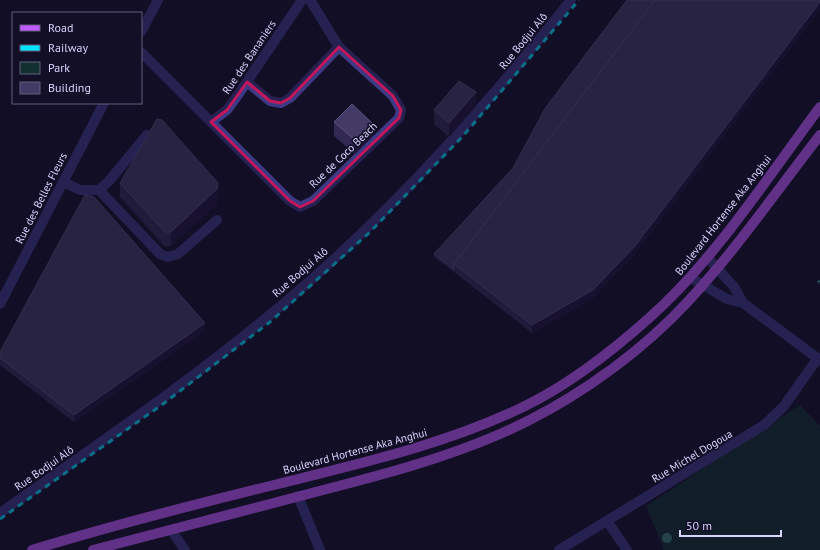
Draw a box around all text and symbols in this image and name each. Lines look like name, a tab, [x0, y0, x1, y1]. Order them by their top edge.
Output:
street label: Rue Bodjui Alô	[496, 10, 550, 72]
legend	[12, 12, 142, 104]
street label: Rue des Bananiers	[219, 17, 279, 97]
text: Road	[48, 20, 73, 35]
text: Railway	[48, 40, 88, 55]
text: Park	[48, 60, 70, 75]
text: Building	[48, 80, 91, 95]
street label: Rue de Coco Beach	[306, 119, 380, 191]
street label: Rue des Belles Fleurs	[12, 150, 70, 246]
street label: Boulevard Hortense Aka Anghui	[672, 152, 774, 278]
street label: Rue Bodjui Alô	[269, 244, 331, 300]
street label: Boulevard Hortense Aka Anghui	[281, 425, 429, 477]
street label: Rue Michel Dogoua	[649, 426, 735, 486]
street label: Rue Bodjui Alô	[12, 442, 76, 494]
scale bar	[680, 512, 781, 538]
text: 50 m	[686, 518, 712, 533]

